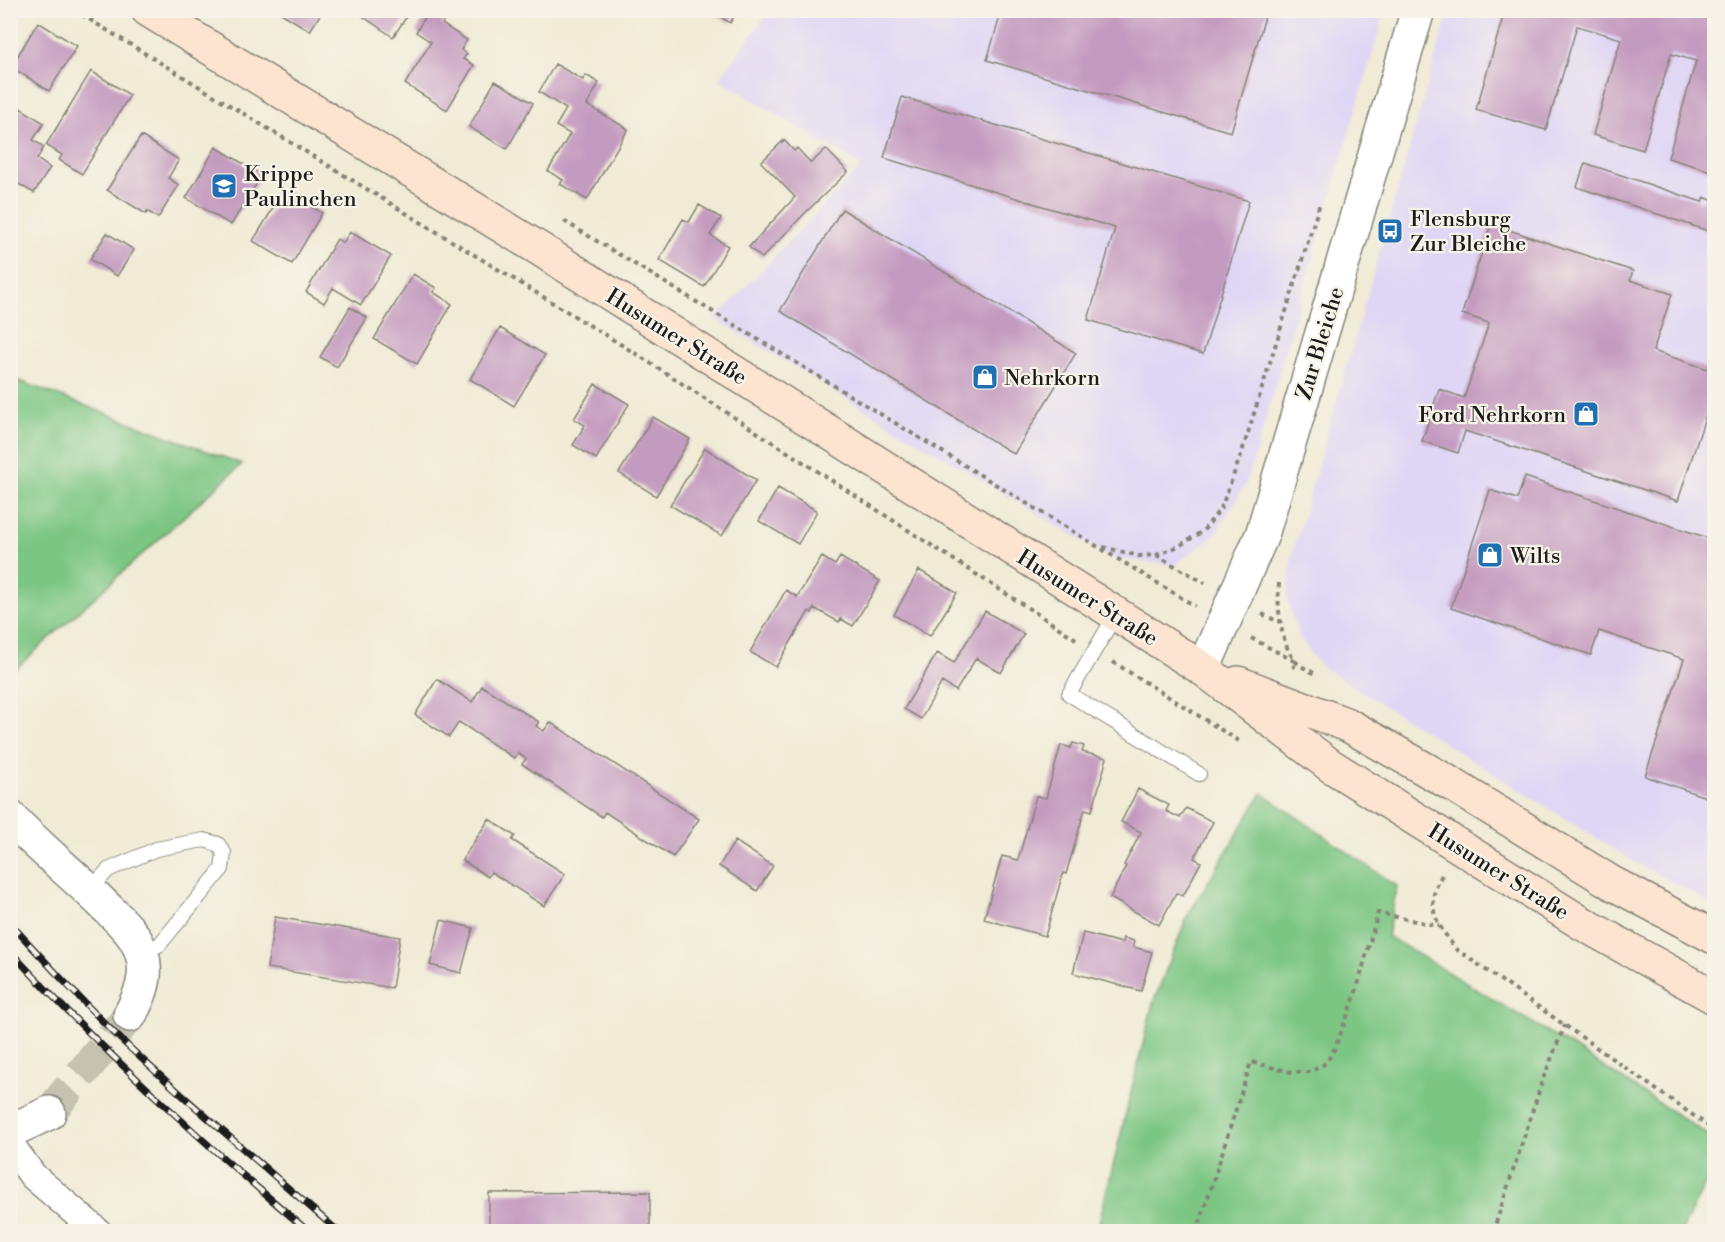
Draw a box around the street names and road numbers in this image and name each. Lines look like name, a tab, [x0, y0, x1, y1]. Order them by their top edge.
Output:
street label: Husumer Straße	[601, 283, 752, 391]
street label: Zur Bleiche	[1291, 284, 1350, 403]
street label: Husumer Straße	[1012, 544, 1163, 652]
street label: Husumer Straße	[1423, 818, 1574, 926]

